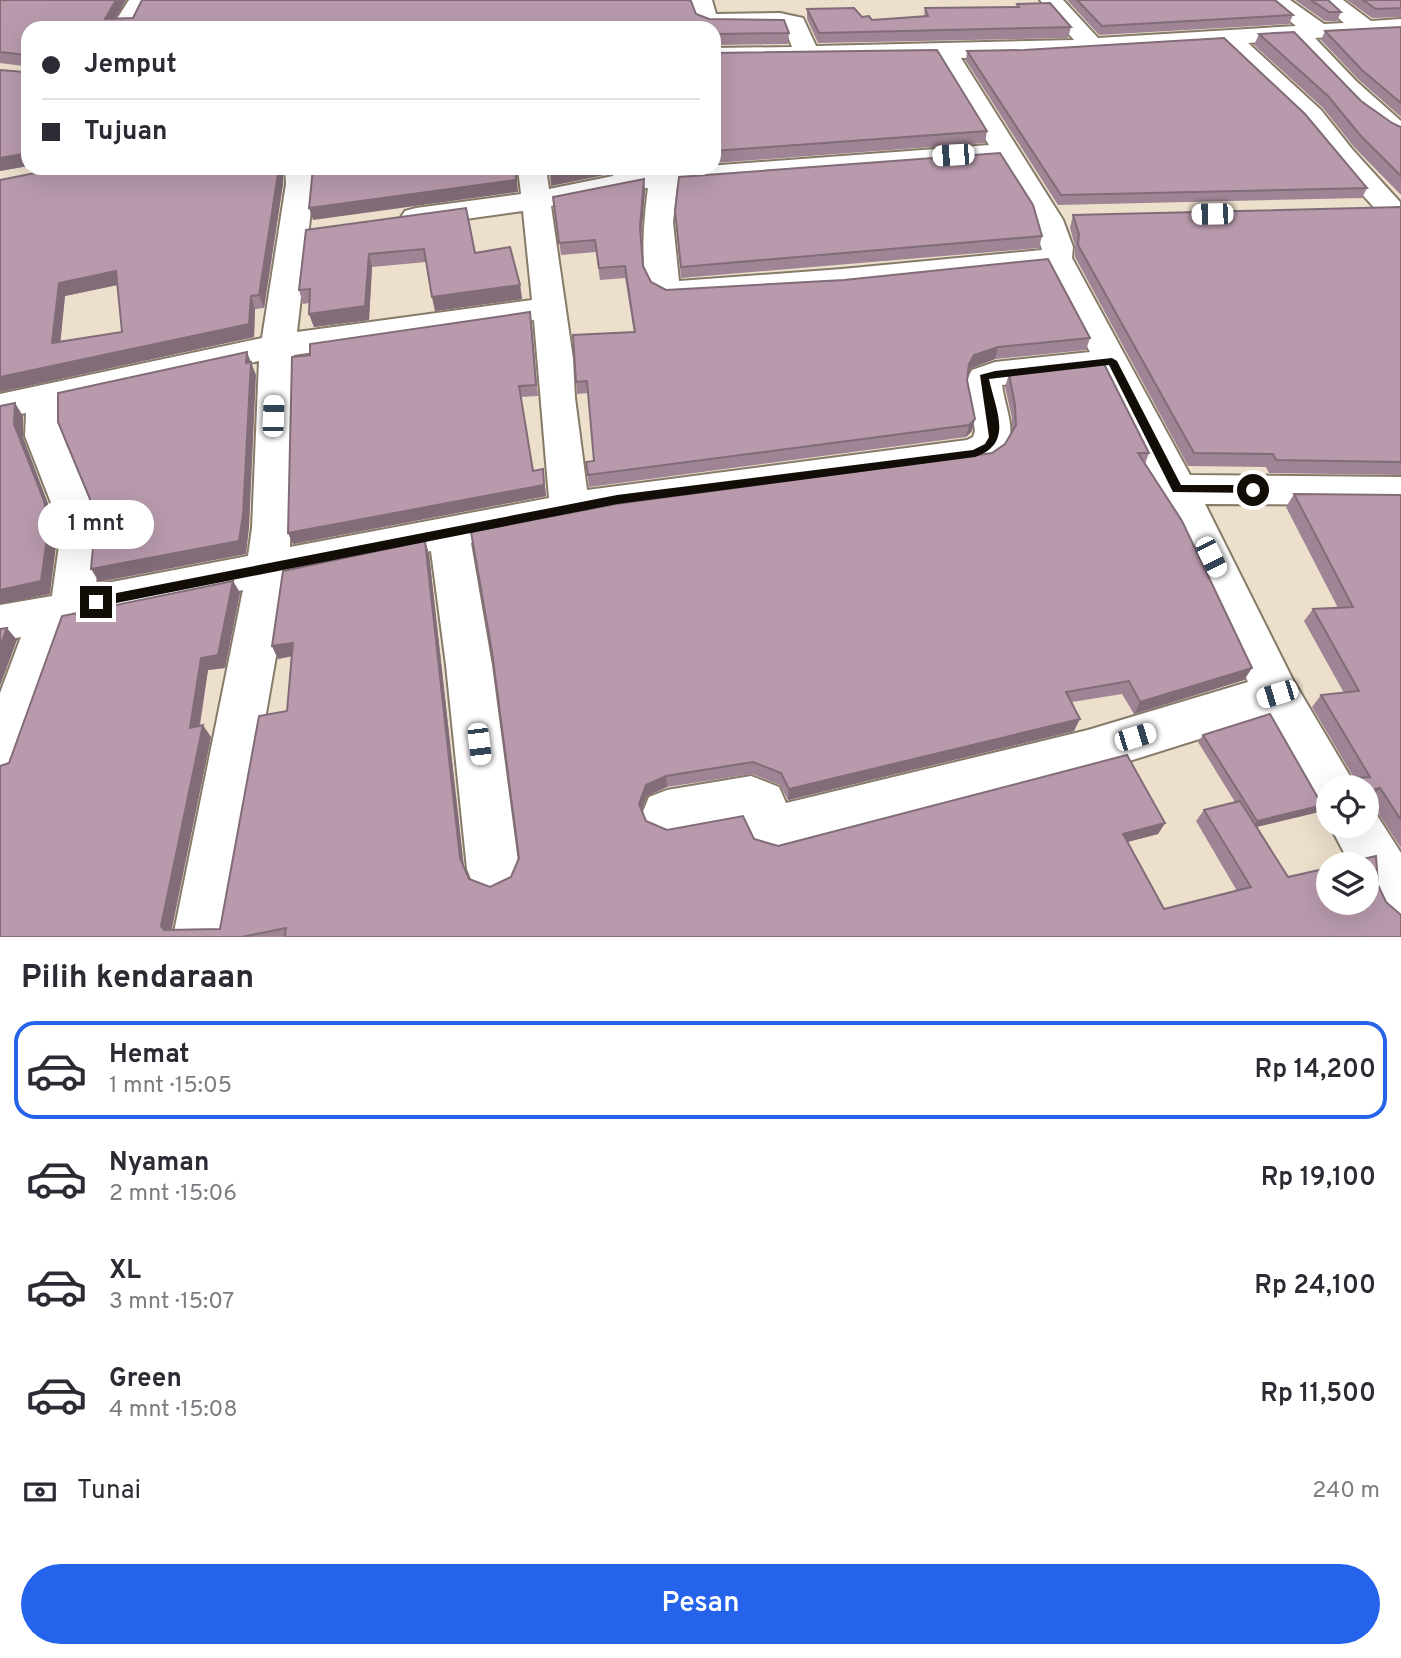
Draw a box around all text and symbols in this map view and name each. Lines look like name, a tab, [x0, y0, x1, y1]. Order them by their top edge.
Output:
text: Jemput	[84, 49, 177, 82]
text: Tujuan	[84, 116, 168, 149]
car	[932, 143, 975, 167]
car	[1191, 203, 1234, 225]
car	[262, 395, 285, 437]
route start	[1237, 474, 1269, 506]
callout: 1 mnt	[38, 500, 154, 550]
text: 1 mnt	[68, 510, 124, 539]
car	[1193, 534, 1230, 580]
route end	[80, 586, 112, 618]
car	[1254, 678, 1301, 710]
car	[1112, 721, 1159, 753]
car	[467, 722, 492, 766]
map controls	[1316, 775, 1379, 915]
button: locate	[1316, 775, 1379, 838]
button: layers	[1316, 852, 1379, 915]
text: Pilih kendaraan	[21, 959, 254, 999]
icon: car	[25, 1039, 88, 1102]
text: Hemat	[109, 1039, 189, 1072]
text: Rp 14,200	[1254, 1054, 1376, 1087]
text: 1 mnt · 15:05	[109, 1072, 232, 1101]
icon: car	[25, 1147, 88, 1210]
text: Nyaman	[109, 1147, 209, 1180]
text: Rp 19,100	[1261, 1162, 1376, 1195]
text: 2 mnt · 15:06	[109, 1180, 237, 1209]
icon: car	[25, 1255, 88, 1318]
text: XL	[109, 1255, 141, 1288]
text: Rp 24,100	[1254, 1270, 1376, 1303]
text: 3 mnt · 15:07	[109, 1288, 234, 1317]
icon: car	[25, 1363, 88, 1426]
text: Green	[109, 1363, 182, 1396]
text: Rp 11,500	[1260, 1378, 1376, 1411]
text: 4 mnt · 15:08	[109, 1396, 237, 1425]
icon: cash	[21, 1473, 59, 1511]
text: Tunai	[77, 1475, 141, 1508]
text: 240 m	[1312, 1477, 1380, 1506]
button: Pesan	[21, 1564, 1380, 1644]

